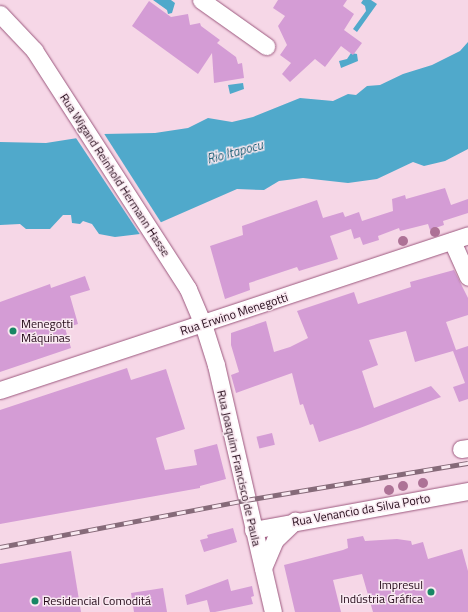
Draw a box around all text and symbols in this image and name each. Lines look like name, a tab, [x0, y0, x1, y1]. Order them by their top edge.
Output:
street label: Rua Wigand Reinhold Hermann Hasse	[57, 91, 173, 259]
water label: Rio Itapocu	[205, 137, 265, 167]
street label: Rua Erwino Menegotti	[178, 290, 290, 338]
place label: Menegotti Máquinas	[21, 317, 73, 345]
marker: Menegotti Máquinas	[8, 326, 18, 336]
street label: Rua Joaquim Francisco de Paula	[214, 389, 264, 547]
street label: Rua Venancio da Silva Porto	[291, 491, 431, 529]
place label: Impresul Indústria Gráfica	[340, 578, 423, 606]
marker: Impresul Indústria Gráfica	[426, 587, 436, 597]
place label: Residencial Comoditá	[43, 594, 151, 608]
marker: Residencial Comoditá	[30, 596, 40, 606]

